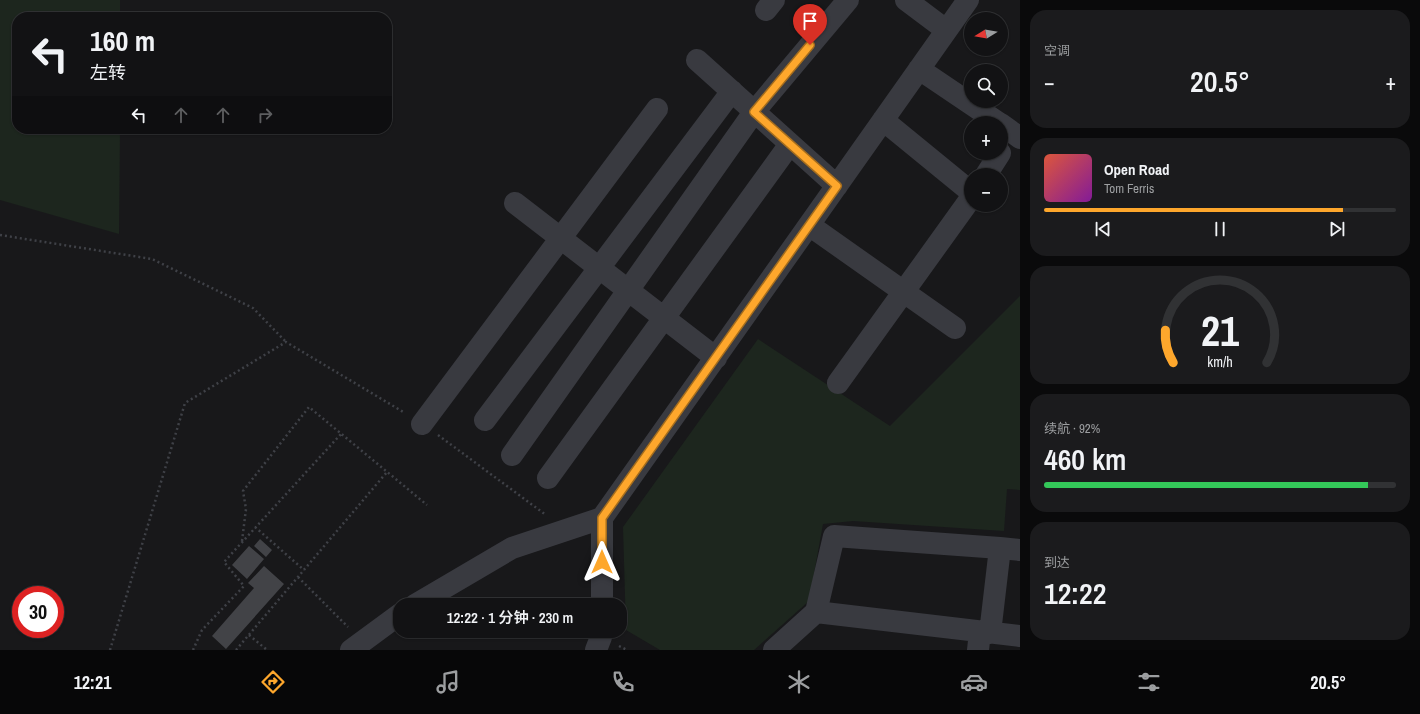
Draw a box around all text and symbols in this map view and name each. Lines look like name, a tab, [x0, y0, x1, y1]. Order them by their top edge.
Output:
pin	[793, 4, 827, 45]
icon: arrive	[799, 10, 821, 32]
north arrow	[964, 12, 1008, 56]
map controls	[964, 12, 1008, 212]
text: 160 m	[90, 22, 155, 60]
icon: left	[24, 28, 76, 80]
text: 空调	[1044, 42, 1070, 59]
text: 左转	[90, 60, 126, 85]
text: 20.5°	[1190, 61, 1250, 101]
button: search	[964, 64, 1008, 108]
text: −	[1044, 67, 1055, 97]
text: +	[1385, 67, 1396, 97]
icon: left	[128, 104, 150, 126]
icon: ahead	[170, 104, 192, 126]
icon: ahead	[212, 104, 234, 126]
icon: right	[254, 104, 276, 126]
button: +	[964, 116, 1008, 160]
text: Open Road	[1104, 159, 1170, 180]
button: −	[964, 168, 1008, 212]
text: Tom Ferris	[1104, 180, 1154, 197]
icon: previous	[1092, 218, 1114, 240]
icon: pause	[1209, 218, 1231, 240]
icon: next	[1326, 218, 1348, 240]
text: 21	[1201, 303, 1239, 359]
text: km/h	[1207, 352, 1233, 371]
text: 续航 · 92%	[1044, 420, 1100, 437]
text: 460 km	[1044, 439, 1126, 479]
position arrow	[581, 541, 623, 583]
text: 到达	[1044, 554, 1070, 571]
text: 12:22	[1044, 573, 1106, 613]
speed limit sign: 30	[12, 586, 64, 638]
text: 12:22 · 1 分钟 · 230 m	[447, 607, 573, 628]
icon: directions	[259, 668, 287, 696]
icon: music	[434, 668, 462, 696]
icon: phone	[609, 668, 637, 696]
icon: climate	[785, 668, 813, 696]
icon: car	[960, 668, 988, 696]
icon: filters	[1135, 668, 1163, 696]
text: 12:21	[74, 670, 111, 695]
text: 20.5°	[1310, 670, 1346, 695]

